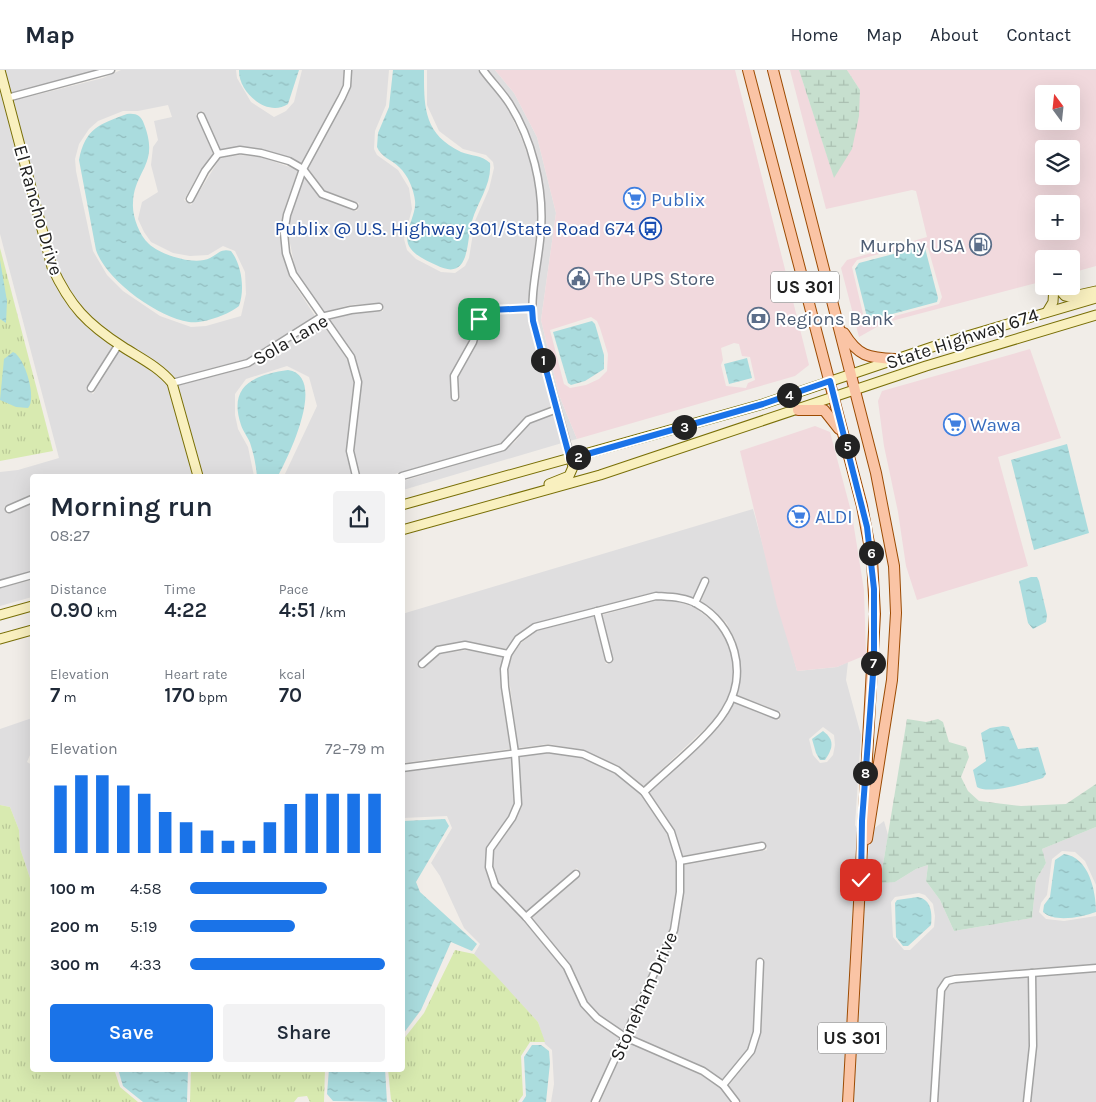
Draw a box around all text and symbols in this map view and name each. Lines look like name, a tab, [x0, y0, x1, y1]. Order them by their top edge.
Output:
text: Map	[25, 21, 75, 49]
text: Home	[790, 24, 838, 46]
text: Map	[866, 24, 902, 46]
text: About	[930, 24, 979, 46]
text: Contact	[1007, 24, 1071, 46]
north arrow	[1035, 85, 1080, 130]
map controls	[1035, 85, 1080, 295]
button: layers	[1035, 140, 1080, 185]
street label: El Rancho Drive	[9, 143, 67, 278]
supermarket icon: Publix	[623, 187, 647, 211]
place label: Publix	[651, 189, 705, 211]
button: +	[1035, 195, 1080, 240]
bus stop icon: Publix @ U.S. Highway 301/State Road 674	[639, 216, 663, 240]
place label: Publix @ U.S. Highway 301/State Road 674	[275, 218, 635, 240]
fuel station icon: Murphy USA	[969, 233, 993, 257]
place label: Murphy USA	[860, 235, 965, 257]
button: −	[1035, 250, 1080, 295]
public building icon: The UPS Store	[567, 266, 591, 290]
place label: The UPS Store	[595, 268, 715, 290]
road number: US 301	[771, 272, 839, 302]
pin	[458, 298, 500, 340]
street label: State Highway 674	[883, 304, 1042, 374]
icon: arrive	[465, 305, 493, 333]
bank icon: Regions Bank	[747, 306, 771, 330]
place label: Regions Bank	[775, 308, 894, 330]
street label: Sola Lane	[249, 310, 332, 370]
pin: 1	[530, 348, 556, 372]
text: 1	[541, 352, 546, 369]
pin: 4	[776, 382, 802, 408]
text: 4	[785, 387, 794, 404]
supermarket icon: Wawa	[942, 412, 966, 436]
pin: 3	[672, 414, 696, 440]
place label: Wawa	[970, 414, 1021, 436]
text: 3	[680, 419, 689, 436]
pin: 5	[834, 434, 860, 458]
text: 5	[843, 438, 852, 455]
pin: 2	[566, 444, 590, 470]
text: 2	[574, 449, 583, 466]
text: Morning run	[50, 490, 213, 523]
button: share	[333, 491, 385, 543]
supermarket icon: ALDI	[787, 504, 811, 528]
place label: ALDI	[815, 506, 853, 528]
text: 08:27	[50, 526, 90, 545]
pin: 6	[858, 540, 884, 566]
text: 6	[867, 545, 876, 562]
text: Distance	[50, 581, 107, 598]
text: Time	[164, 581, 196, 598]
text: Pace	[279, 581, 309, 598]
text: 0.90	[50, 598, 93, 622]
text: 4:22	[164, 598, 207, 622]
text: 4:51	[279, 598, 316, 622]
text: km	[93, 604, 117, 621]
text: /km	[316, 604, 346, 621]
pin: 7	[860, 650, 886, 676]
text: 7	[870, 655, 877, 672]
text: Elevation	[50, 666, 109, 683]
text: Heart rate	[164, 666, 227, 683]
text: kcal	[279, 666, 305, 683]
text: 7	[50, 683, 60, 707]
text: 170	[164, 683, 195, 707]
text: 70	[279, 683, 302, 707]
text: m	[60, 689, 77, 706]
text: bpm	[195, 689, 228, 706]
text: Elevation	[50, 739, 118, 758]
text: 72–79 m	[325, 739, 385, 758]
pin: 8	[852, 760, 878, 786]
text: 8	[861, 765, 870, 782]
pin	[840, 859, 882, 901]
icon: check	[847, 866, 875, 894]
text: 100 m	[50, 879, 95, 898]
text: 4:58	[130, 879, 162, 898]
text: 200 m	[50, 917, 99, 936]
text: 5:19	[130, 917, 157, 936]
street label: Stoneham Drive	[606, 929, 682, 1064]
text: 300 m	[50, 955, 99, 974]
text: 4:33	[130, 955, 162, 974]
button: Save	[50, 1004, 213, 1062]
button: Share	[223, 1004, 385, 1062]
road number: US 301	[818, 1022, 886, 1054]

